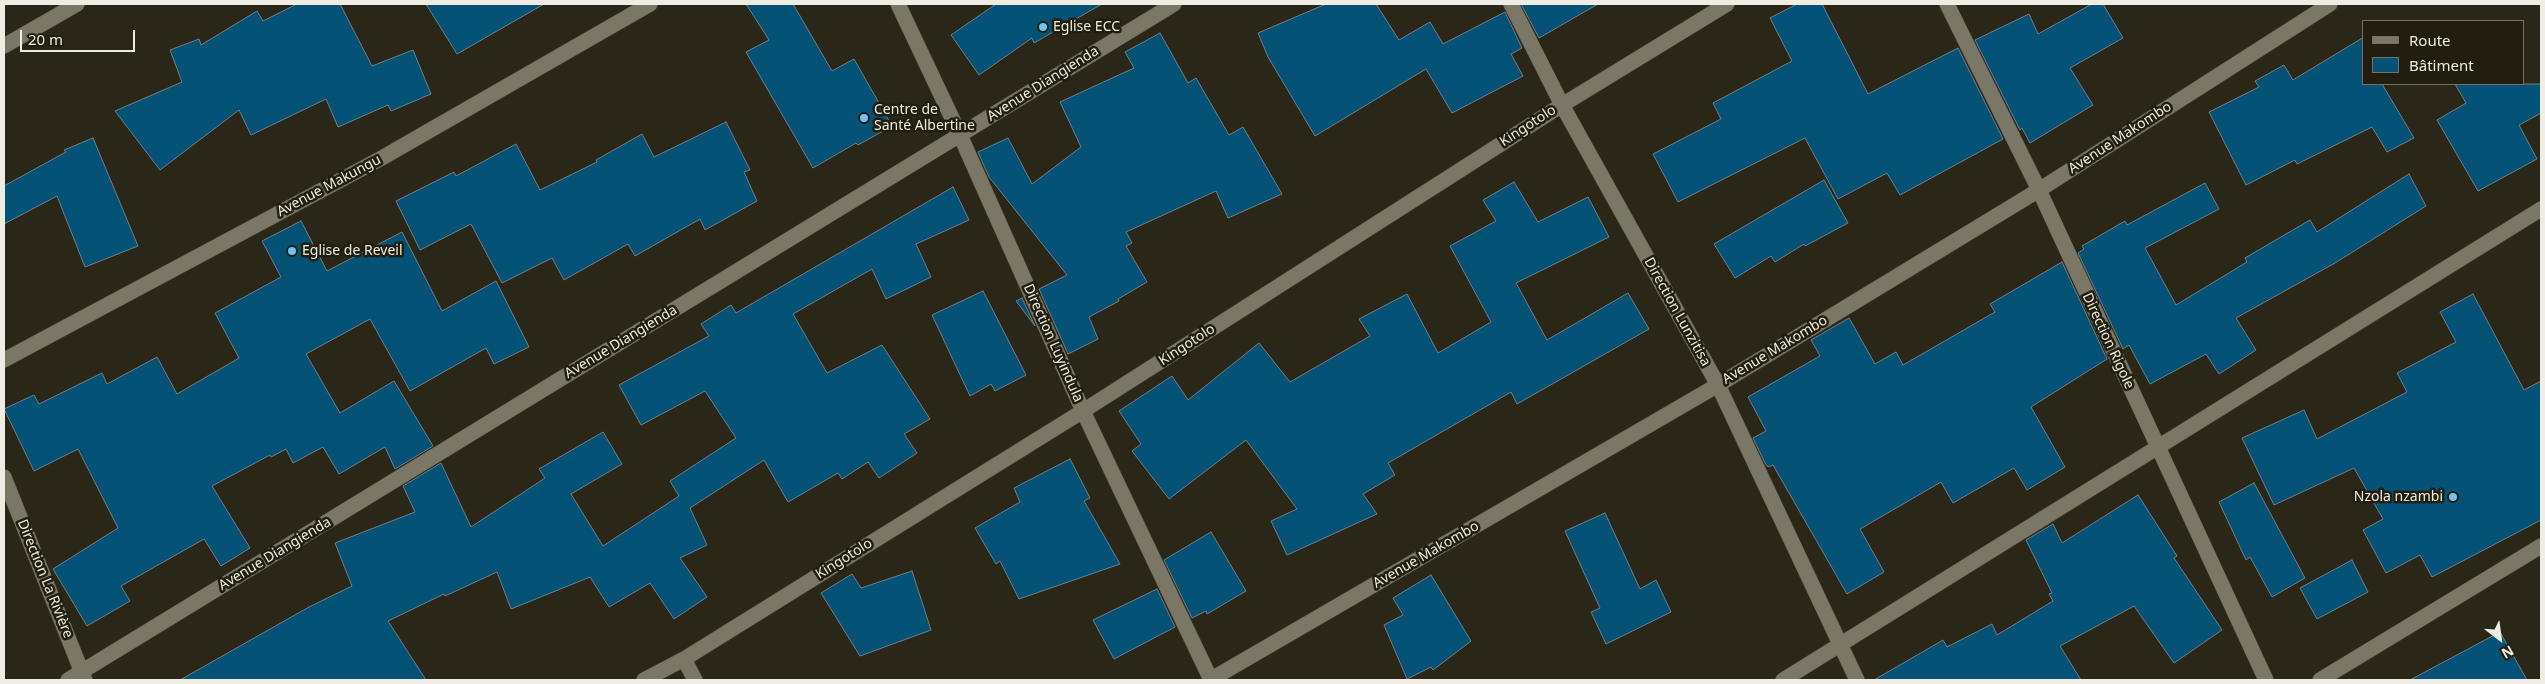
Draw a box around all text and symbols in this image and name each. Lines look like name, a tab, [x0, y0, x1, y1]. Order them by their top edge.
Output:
place label: Eglise ECC	[1053, 19, 1120, 35]
scale bar	[22, 20, 138, 52]
legend	[2362, 20, 2525, 85]
marker: Eglise ECC	[1037, 21, 1049, 33]
text: 20 m	[28, 29, 63, 49]
text: Route	[2409, 30, 2451, 50]
street label: Avenue Diangienda	[984, 43, 1102, 125]
text: Bâtiment	[2409, 55, 2474, 75]
street label: Avenue Makombo	[2065, 98, 2175, 178]
place label: Centre de Santé Albertine	[874, 102, 975, 134]
street label: Kingotolo	[1497, 102, 1559, 150]
marker: Centre de Santé Albertine	[858, 112, 870, 124]
street label: Avenue Makungu	[274, 151, 384, 221]
place label: Eglise de Reveil	[302, 243, 403, 259]
marker: Eglise de Reveil	[286, 245, 298, 257]
street label: Direction Lunzitisa	[1640, 255, 1714, 369]
street label: Direction Luyindula	[1019, 281, 1087, 405]
street label: Direction Rigole	[2078, 290, 2138, 392]
street label: Avenue Diangienda	[562, 302, 680, 382]
street label: Avenue Makombo	[1719, 312, 1831, 388]
street label: Kingotolo	[1156, 321, 1218, 369]
place label: Nzola nzambi	[2354, 489, 2443, 505]
marker: Nzola nzambi	[2447, 491, 2459, 503]
street label: Avenue Diangienda	[216, 514, 334, 594]
street label: Direction La Rivière	[14, 517, 76, 641]
street label: Avenue Makombo	[1370, 518, 1482, 592]
street label: Kingotolo	[813, 535, 875, 583]
north arrow	[2475, 614, 2525, 664]
text: N	[2498, 641, 2517, 663]

